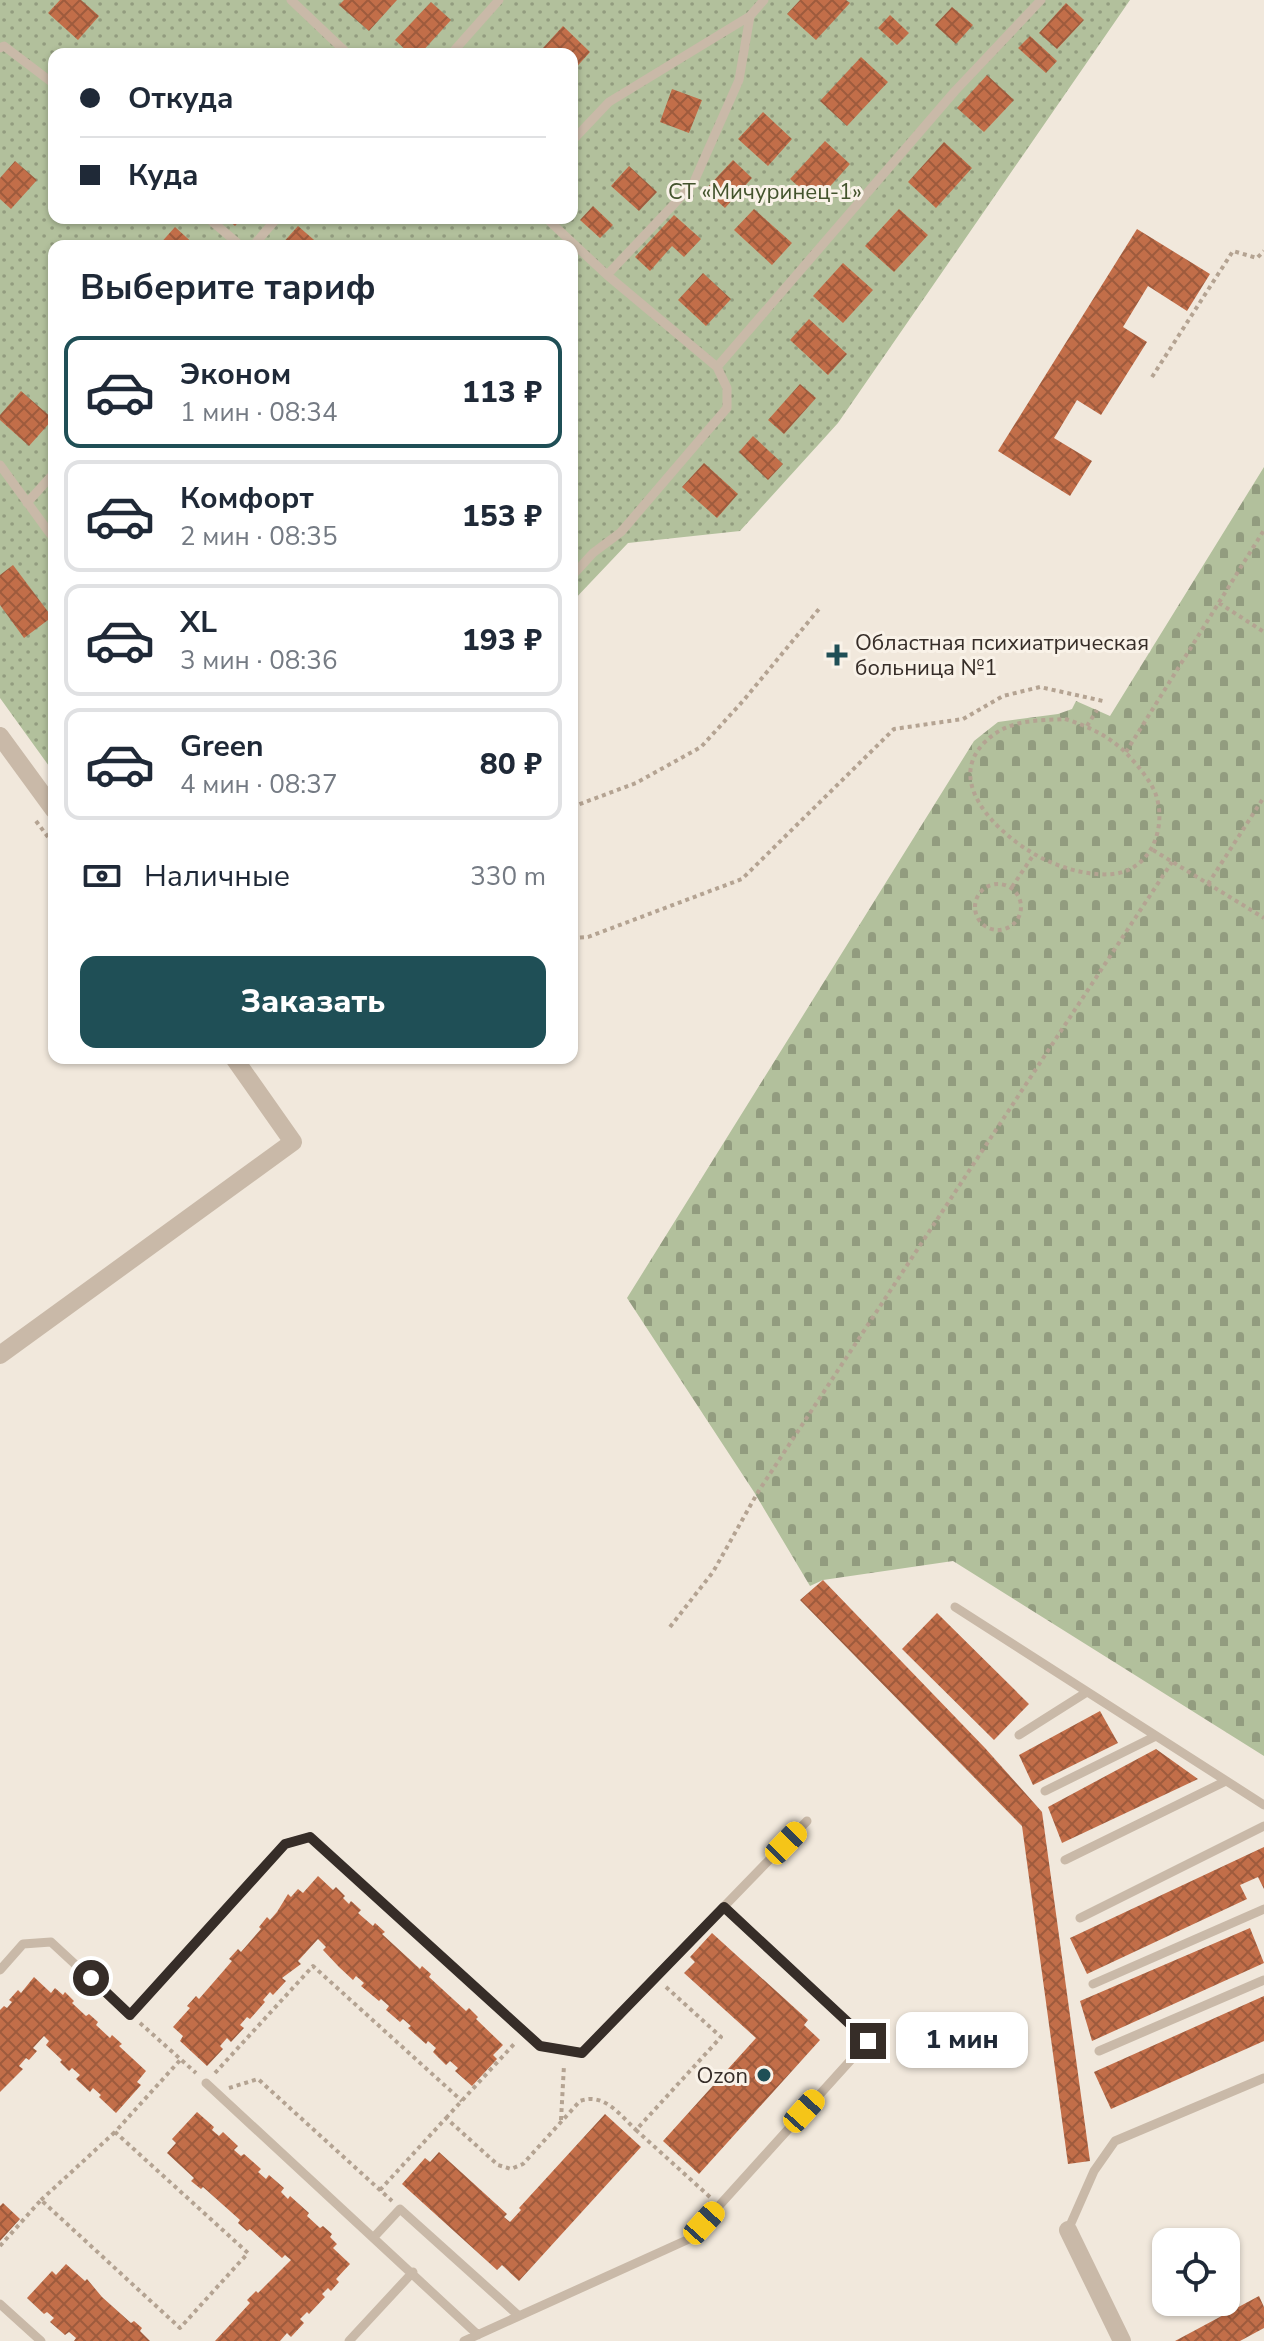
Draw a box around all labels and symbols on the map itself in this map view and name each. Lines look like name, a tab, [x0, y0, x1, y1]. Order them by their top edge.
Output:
park label: СТ «Мичуринец-1»	[668, 177, 862, 207]
place label: Областная психиатрическая больница №1	[855, 628, 1149, 683]
marker: Областная психиатрическая больница №1	[826, 644, 848, 666]
car	[761, 1817, 811, 1869]
route start	[73, 1960, 109, 1996]
callout: 1 мин	[896, 2013, 1028, 2069]
route end	[850, 2023, 886, 2059]
place label: Ozon	[696, 2061, 748, 2091]
marker: Ozon	[755, 2066, 773, 2084]
car	[779, 2085, 829, 2137]
car	[679, 2197, 729, 2249]

